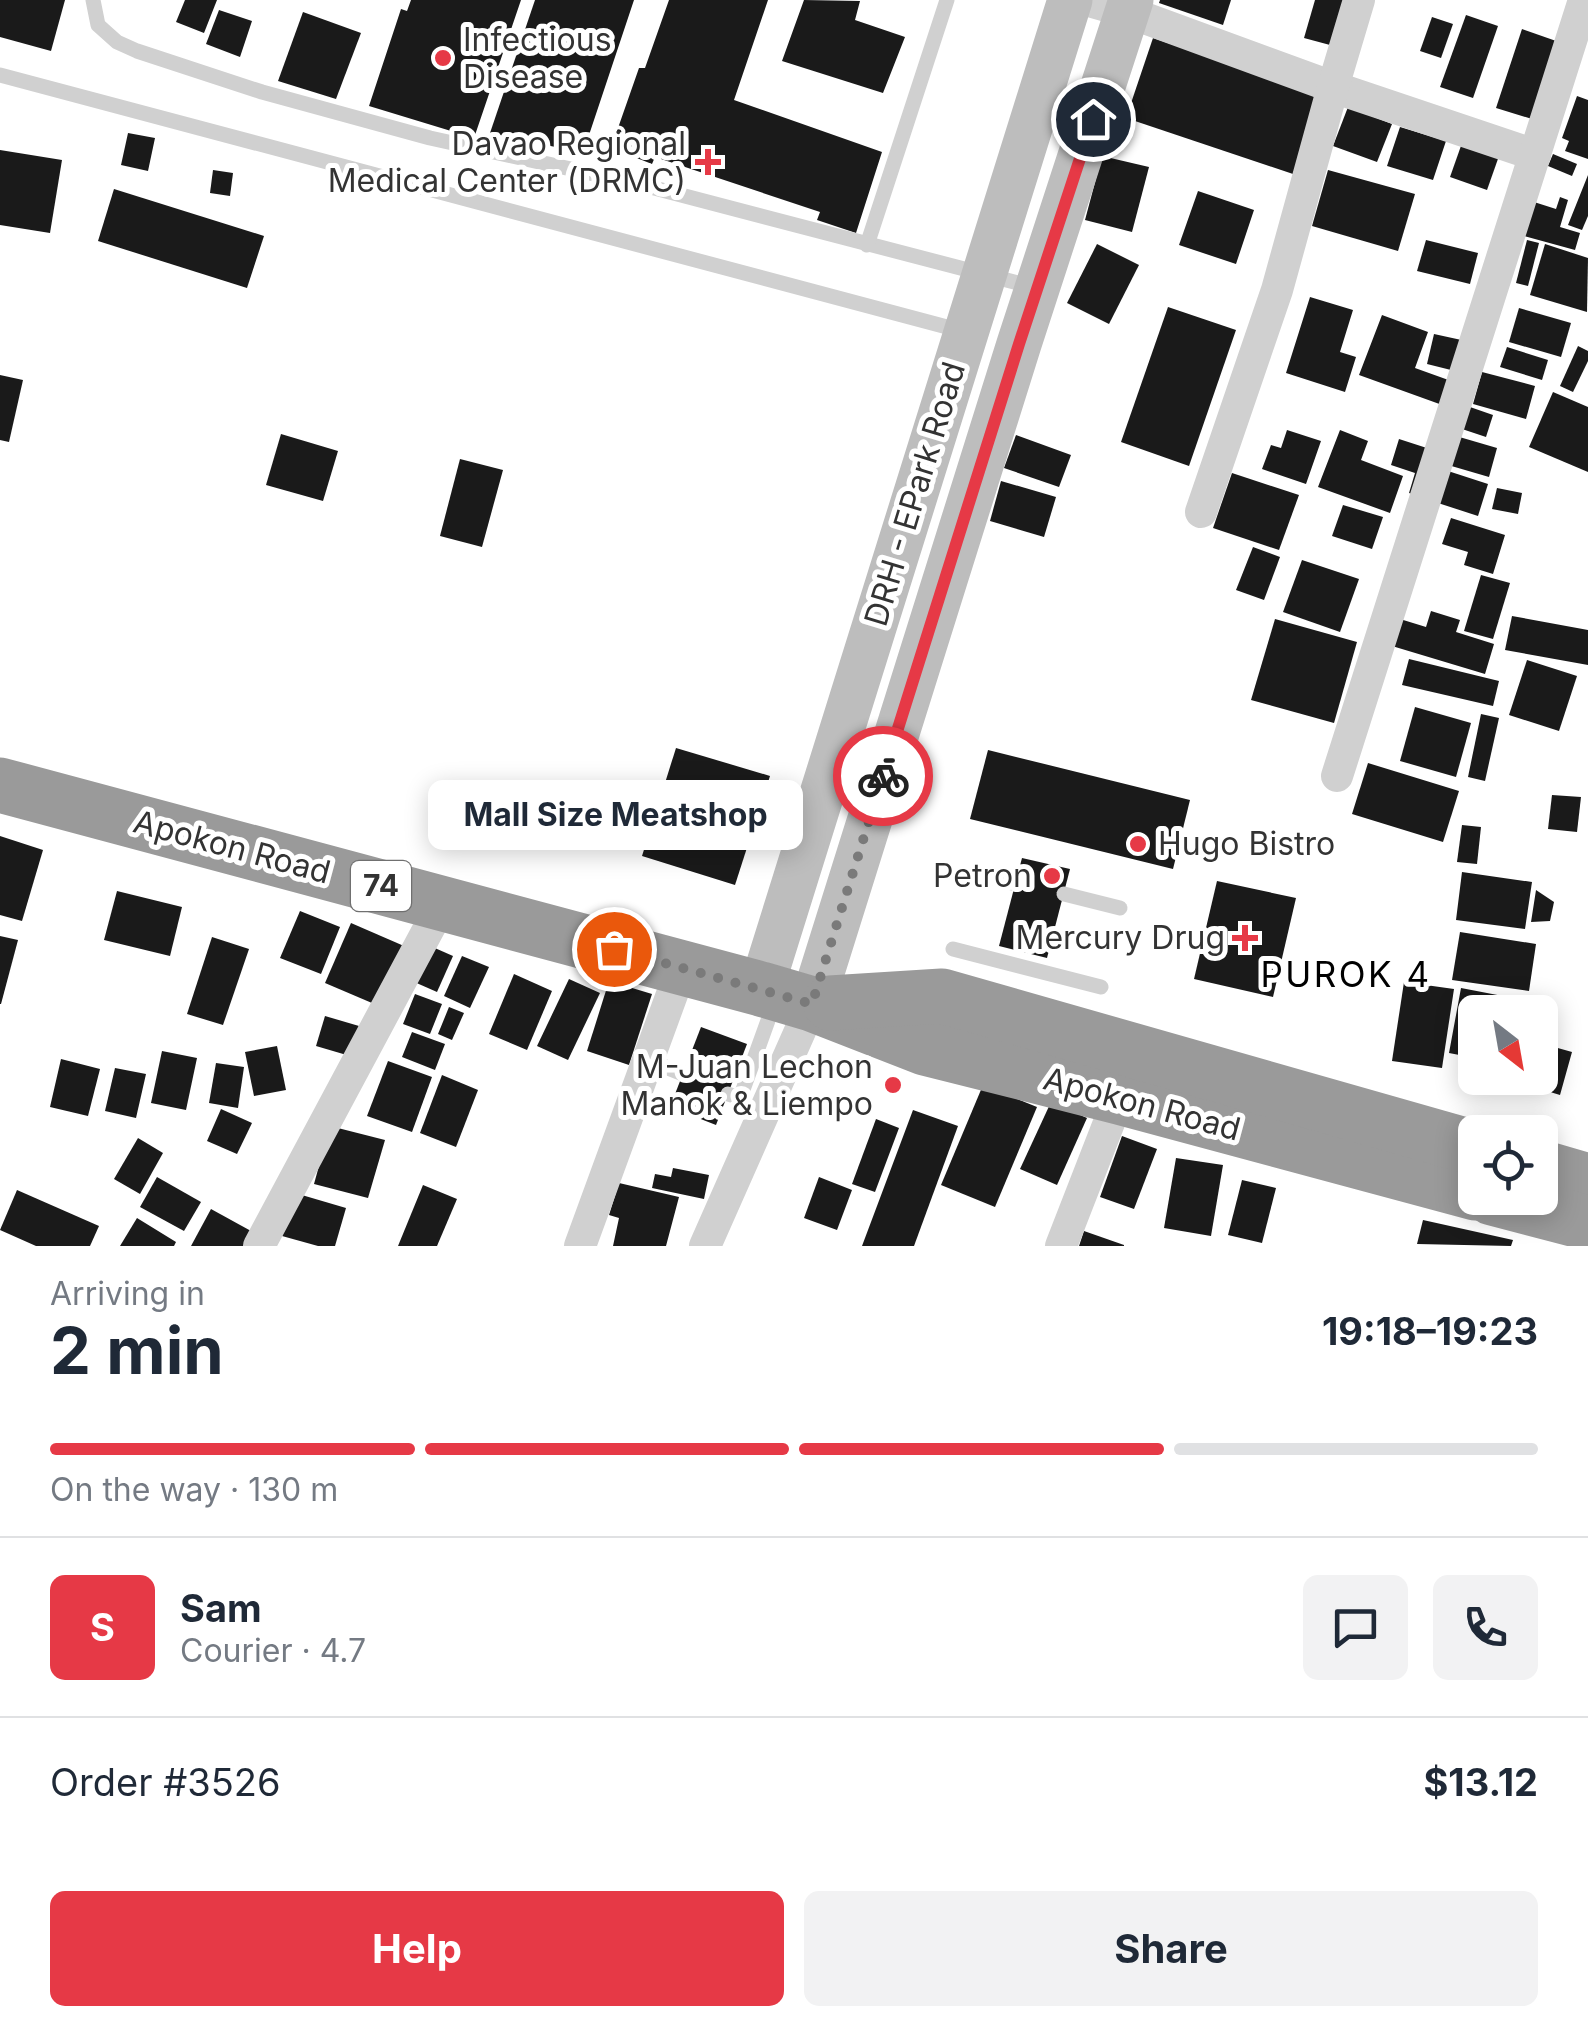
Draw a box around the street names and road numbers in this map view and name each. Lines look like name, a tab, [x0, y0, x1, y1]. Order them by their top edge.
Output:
street label: DRH - EPark Road	[856, 357, 973, 631]
street label: Apokon Road	[130, 802, 335, 891]
road number: 74	[351, 861, 411, 911]
street label: Apokon Road	[1040, 1059, 1245, 1148]

